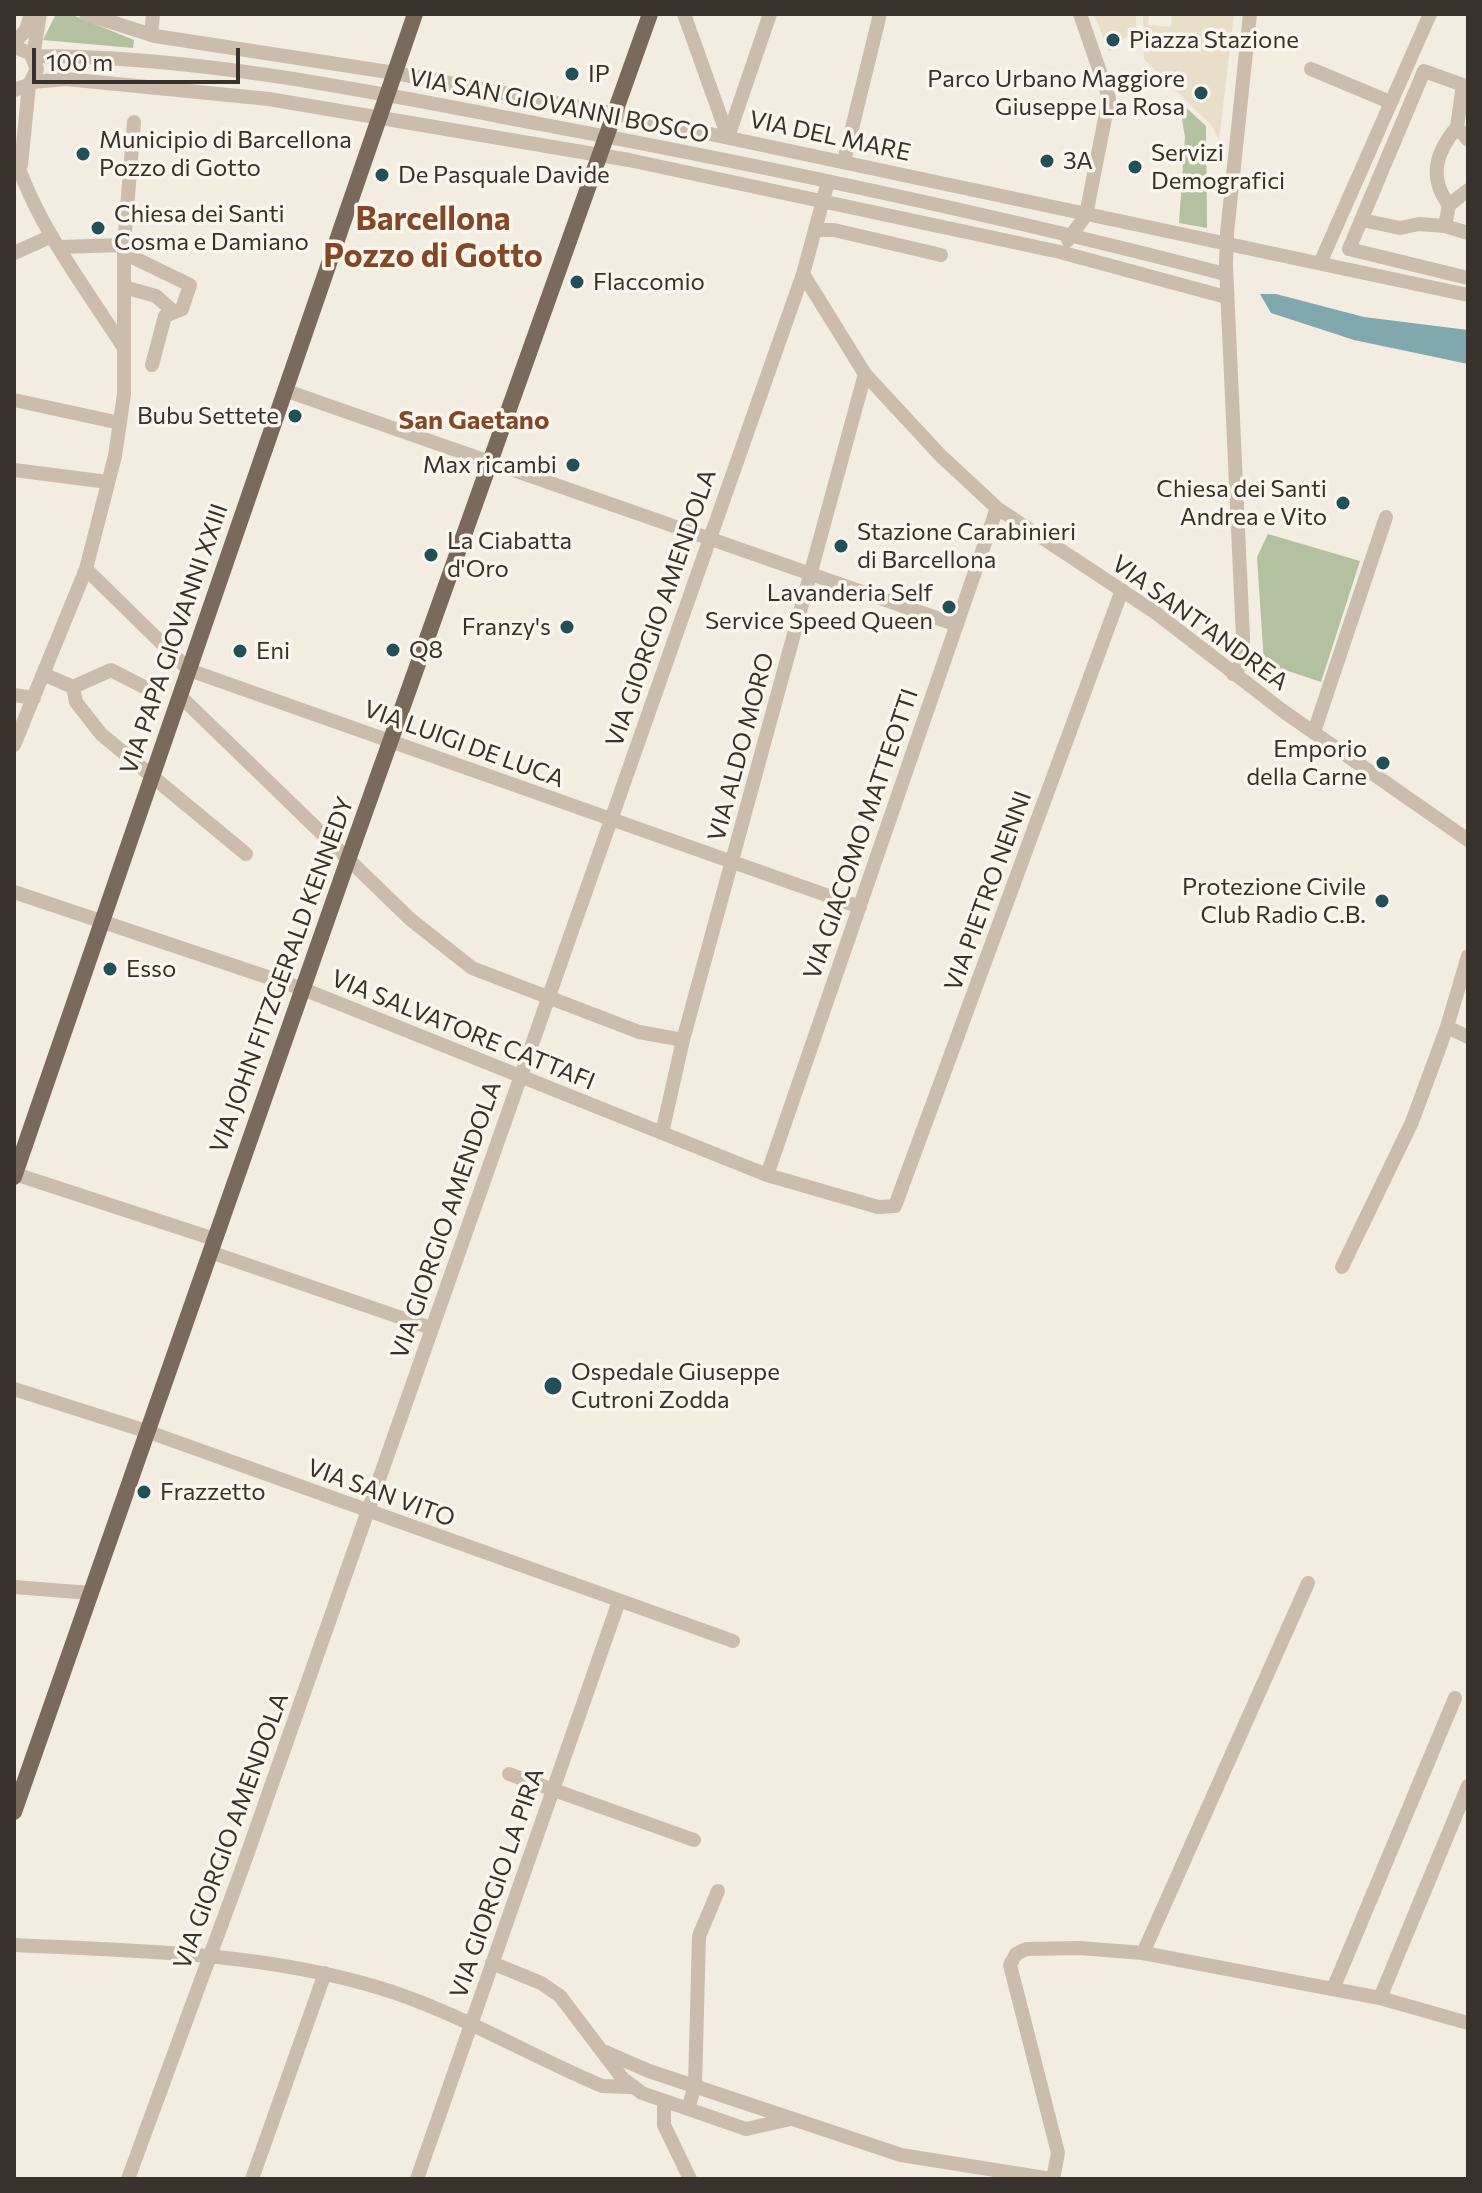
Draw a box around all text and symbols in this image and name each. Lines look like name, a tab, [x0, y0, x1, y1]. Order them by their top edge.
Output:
place label: Piazza Stazione	[1129, 26, 1299, 54]
marker: Piazza Stazione	[1104, 31, 1122, 49]
scale bar	[36, 32, 244, 82]
text: 100 m	[46, 47, 113, 76]
place label: IP	[588, 60, 610, 88]
street label: VIA SAN GIOVANNI BOSCO	[407, 63, 711, 149]
marker: IP	[563, 65, 581, 83]
place label: Parco Urbano Maggiore Giuseppe La Rosa	[927, 65, 1185, 121]
marker: Parco Urbano Maggiore Giuseppe La Rosa	[1192, 84, 1210, 102]
street label: VIA DEL MARE	[747, 105, 913, 167]
place label: Municipio di Barcellona Pozzo di Gotto	[99, 126, 352, 182]
place label: Servizi Demografici	[1151, 139, 1285, 195]
marker: Municipio di Barcellona Pozzo di Gotto	[74, 145, 92, 163]
place label: 3A	[1063, 147, 1093, 175]
marker: 3A	[1038, 152, 1056, 170]
marker: Servizi Demografici	[1126, 158, 1144, 176]
place label: De Pasquale Davide	[398, 161, 610, 189]
marker: De Pasquale Davide	[373, 166, 391, 184]
place label: Chiesa dei Santi Cosma e Damiano	[114, 200, 309, 256]
district label: Barcellona Pozzo di Gotto	[323, 200, 543, 275]
marker: Chiesa dei Santi Cosma e Damiano	[89, 219, 107, 237]
place label: Flaccomio	[593, 268, 705, 296]
marker: Flaccomio	[568, 273, 586, 291]
place label: Bubu Settete	[137, 402, 279, 430]
district label: San Gaetano	[399, 404, 549, 436]
marker: Bubu Settete	[286, 407, 304, 425]
place label: Max ricambi	[423, 451, 557, 479]
marker: Max ricambi	[564, 456, 582, 474]
street label: VIA GIORGIO AMENDOLA	[600, 465, 722, 751]
place label: Chiesa dei Santi Andrea e Vito	[1156, 475, 1327, 531]
marker: Chiesa dei Santi Andrea e Vito	[1334, 494, 1352, 512]
street label: VIA PAPA GIOVANNI XXIII	[114, 500, 234, 778]
place label: Stazione Carabinieri di Barcellona	[857, 518, 1076, 574]
place label: La Ciabatta d'Oro	[447, 527, 572, 583]
marker: Stazione Carabinieri di Barcellona	[832, 537, 850, 555]
marker: La Ciabatta d'Oro	[422, 546, 440, 564]
street label: VIA SANT'ANDREA	[1106, 549, 1294, 697]
place label: Lavanderia Self Service Speed Queen	[705, 579, 933, 635]
marker: Lavanderia Self Service Speed Queen	[940, 598, 958, 616]
place label: Franzy's	[462, 613, 551, 641]
marker: Franzy's	[558, 618, 576, 636]
place label: Q8	[409, 636, 443, 664]
place label: Eni	[256, 637, 290, 665]
marker: Q8	[384, 641, 402, 659]
marker: Eni	[231, 642, 249, 660]
street label: VIA ALDO MORO	[702, 650, 780, 844]
street label: VIA GIACOMO MATTEOTTI	[798, 685, 924, 983]
street label: VIA LUIGI DE LUCA	[360, 694, 568, 794]
place label: Emporio della Carne	[1246, 735, 1367, 791]
marker: Emporio della Carne	[1374, 754, 1392, 772]
street label: VIA PIETRO NENNI	[938, 787, 1038, 995]
street label: VIA JOHN FITZGERALD KENNEDY	[204, 793, 360, 1157]
place label: Protezione Civile Club Radio C.B.	[1182, 873, 1366, 929]
marker: Protezione Civile Club Radio C.B.	[1373, 892, 1391, 910]
place label: Esso	[126, 955, 176, 983]
marker: Esso	[101, 960, 119, 978]
street label: VIA SALVATORE CATTAFI	[327, 964, 599, 1096]
street label: VIA GIORGIO AMENDOLA	[385, 1077, 507, 1363]
place label: Ospedale Giuseppe Cutroni Zodda	[571, 1358, 780, 1414]
marker: Ospedale Giuseppe Cutroni Zodda	[542, 1375, 564, 1397]
street label: VIA SAN VITO	[303, 1453, 459, 1533]
place label: Frazzetto	[160, 1478, 265, 1506]
marker: Frazzetto	[135, 1483, 153, 1501]
street label: VIA GIORGIO AMENDOLA	[168, 1689, 294, 1973]
street label: VIA GIORGIO LA PIRA	[444, 1764, 550, 2002]

